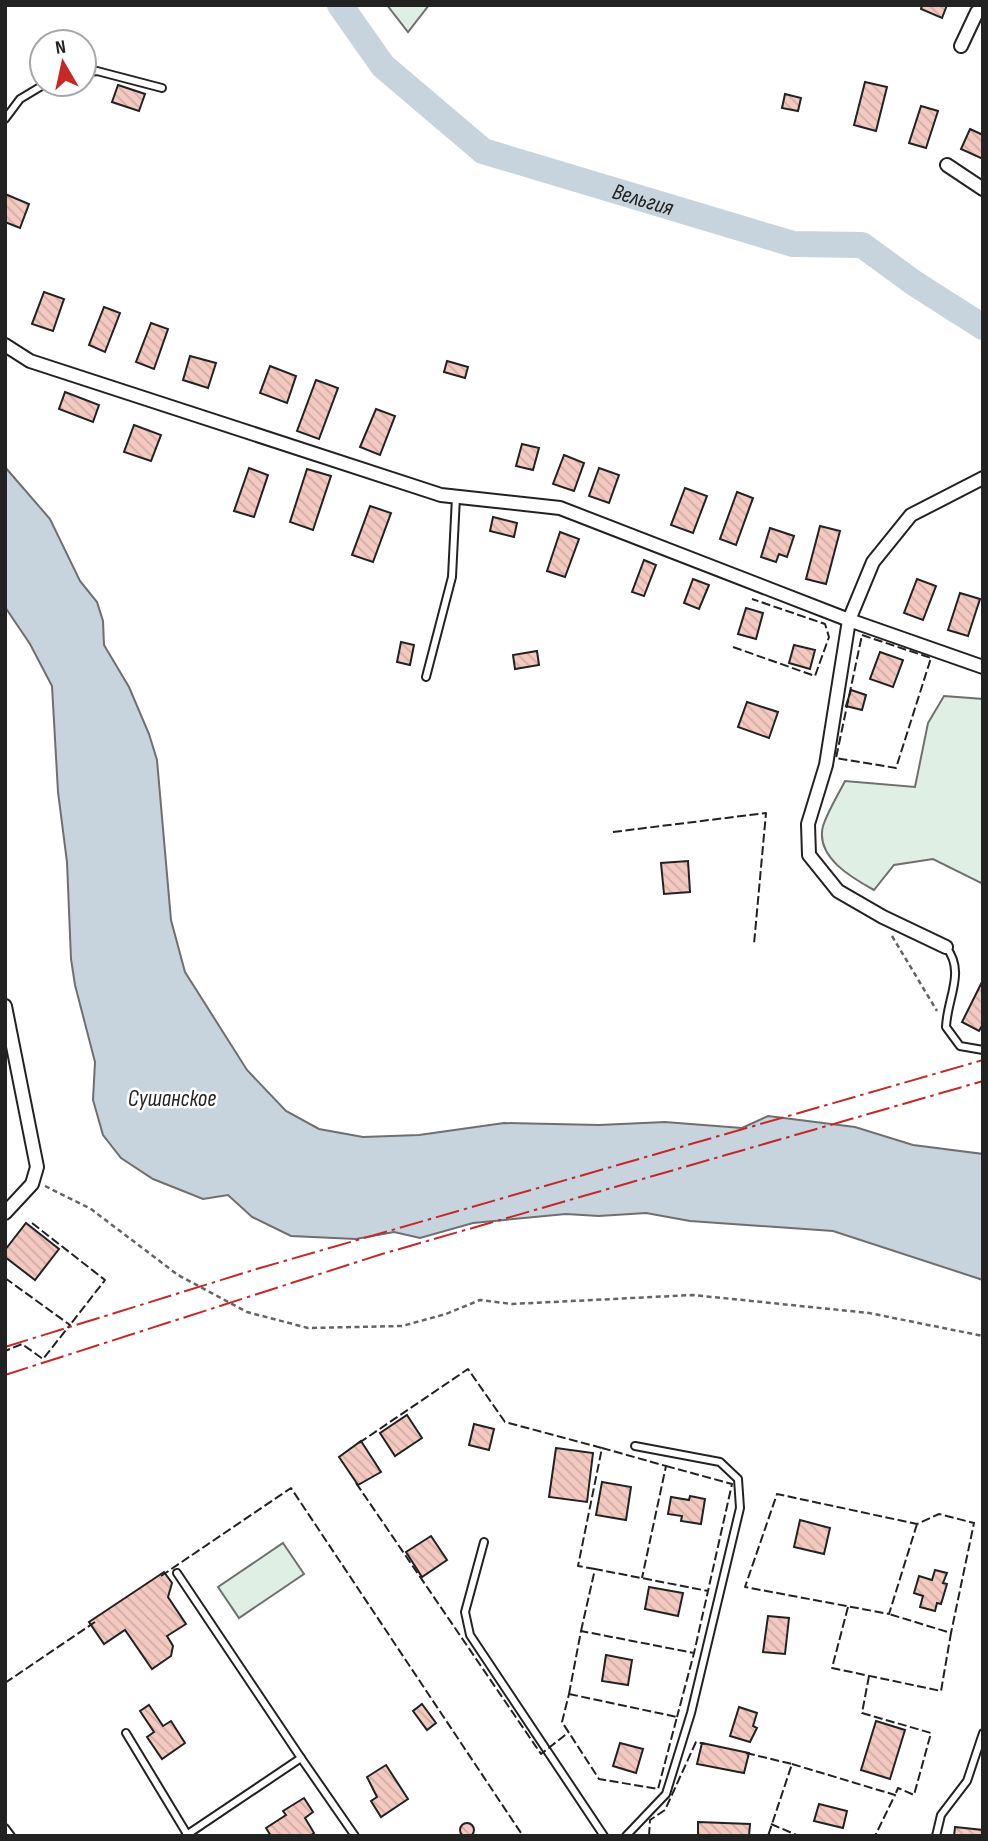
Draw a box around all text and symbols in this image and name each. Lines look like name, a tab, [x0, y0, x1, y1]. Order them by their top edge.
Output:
north arrow	[28, 28, 98, 98]
text: N	[54, 36, 67, 60]
water label: Вельгия	[609, 178, 677, 222]
water label: Сушанское	[128, 1085, 216, 1113]

